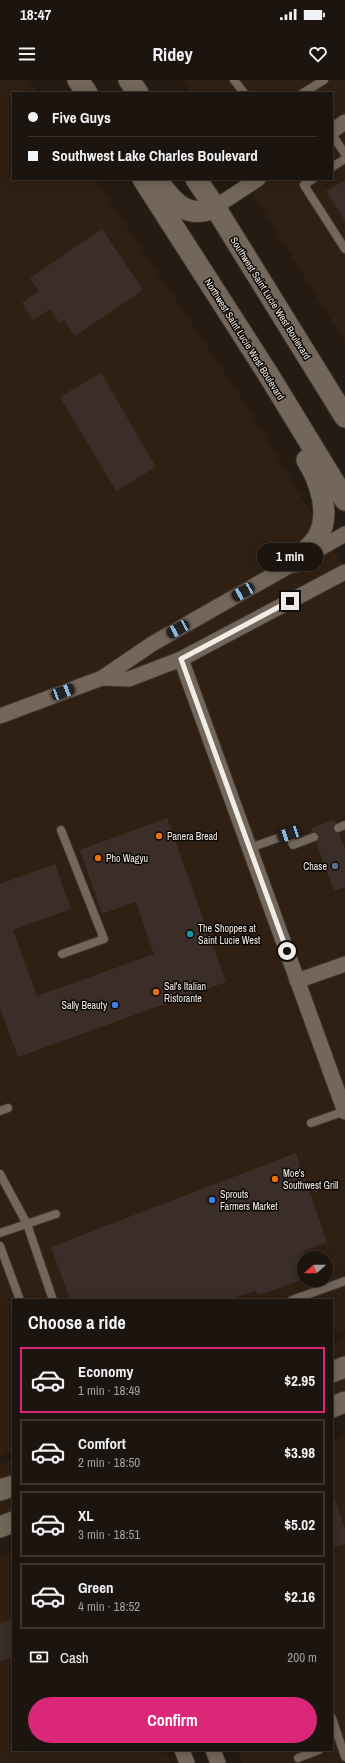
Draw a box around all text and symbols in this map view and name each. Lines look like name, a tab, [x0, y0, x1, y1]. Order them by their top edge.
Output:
text: 18:47	[20, 4, 51, 25]
text: Ridey	[152, 42, 193, 67]
icon: menu	[16, 43, 38, 65]
icon: heart	[307, 43, 329, 65]
text: Five Guys	[52, 107, 111, 128]
text: Southwest Lake Charles Boulevard	[52, 145, 258, 166]
street label: Southwest Saint Lucie West Boulevard	[227, 235, 314, 362]
street label: Northwest Saint Lucie West Boulevard	[202, 276, 287, 402]
callout: 1 min	[257, 543, 323, 571]
text: 1 min	[276, 548, 304, 565]
car	[230, 581, 256, 603]
route end	[281, 592, 299, 610]
car	[165, 618, 191, 640]
car	[50, 682, 76, 702]
car	[276, 824, 302, 844]
place label: Panera Bread	[167, 830, 218, 843]
marker: Panera Bread	[154, 831, 164, 841]
place label: Pho Wagyu	[106, 852, 148, 865]
marker: Pho Wagyu	[93, 853, 103, 863]
place label: Chase	[303, 860, 327, 873]
marker: Chase	[330, 861, 340, 871]
place label: The Shoppes at Saint Lucie West	[198, 922, 261, 947]
marker: The Shoppes at Saint Lucie West	[185, 929, 195, 939]
route start	[278, 942, 296, 960]
place label: Sal's Italian Ristorante	[164, 980, 206, 1005]
marker: Sal's Italian Ristorante	[151, 987, 161, 997]
place label: Sally Beauty	[61, 999, 108, 1012]
marker: Sally Beauty	[110, 1000, 120, 1010]
place label: Moe's Southwest Grill	[283, 1167, 339, 1192]
marker: Moe's Southwest Grill	[270, 1174, 280, 1184]
place label: Sprouts Farmers Market	[220, 1188, 278, 1213]
marker: Sprouts Farmers Market	[207, 1195, 217, 1205]
north arrow	[297, 1251, 333, 1287]
map controls	[297, 1251, 333, 1287]
text: Choose a ride	[28, 1310, 126, 1335]
text: Economy	[78, 1361, 133, 1382]
icon: car	[30, 1362, 66, 1398]
text: $2.95	[284, 1370, 315, 1391]
text: 1 min · 18:49	[78, 1382, 140, 1399]
text: Comfort	[78, 1433, 126, 1454]
icon: car	[30, 1434, 66, 1470]
text: $3.98	[284, 1442, 315, 1463]
text: 2 min · 18:50	[78, 1454, 140, 1471]
text: XL	[78, 1505, 94, 1526]
icon: car	[30, 1506, 66, 1542]
text: $5.02	[284, 1514, 315, 1535]
text: 3 min · 18:51	[78, 1526, 140, 1543]
text: Green	[78, 1577, 114, 1598]
icon: car	[30, 1578, 66, 1614]
text: $2.16	[284, 1586, 315, 1607]
text: 4 min · 18:52	[78, 1598, 140, 1615]
icon: cash	[28, 1646, 50, 1668]
text: Cash	[60, 1647, 89, 1668]
text: 200 m	[287, 1649, 317, 1666]
button: Confirm	[28, 1697, 317, 1743]

